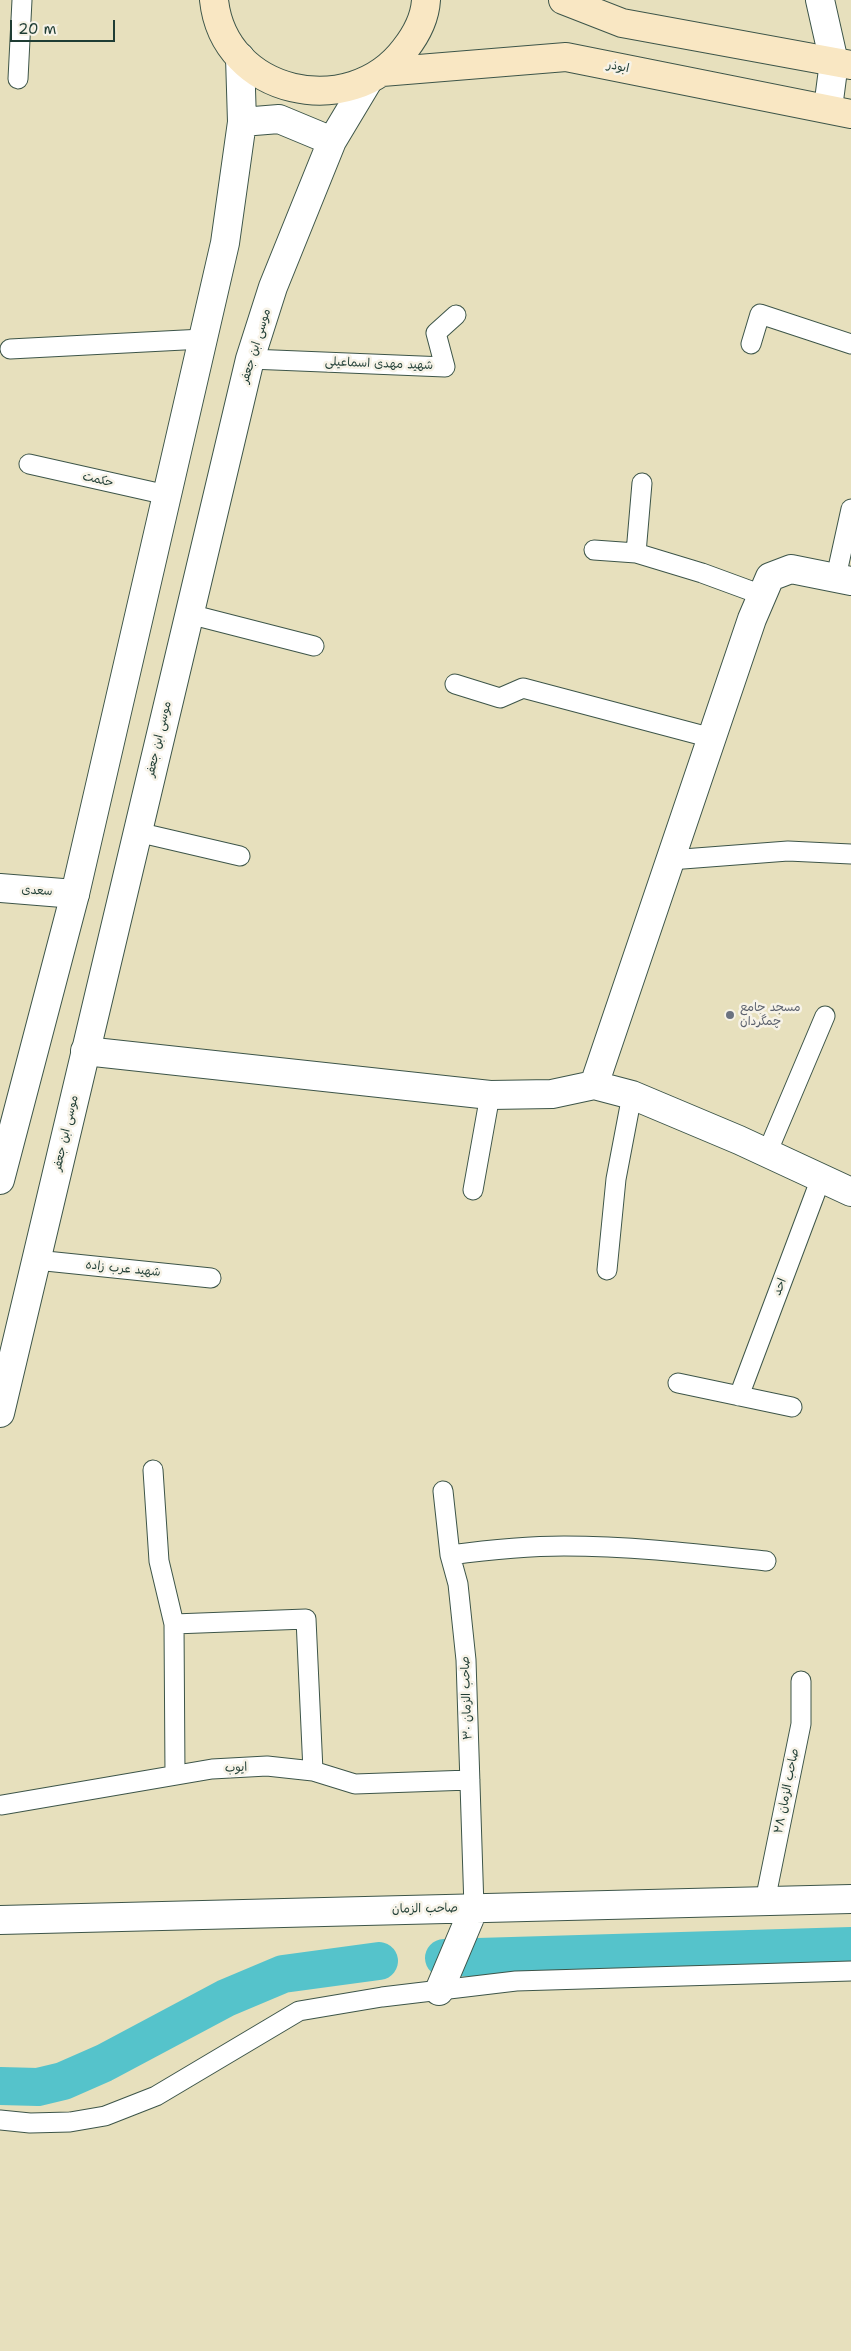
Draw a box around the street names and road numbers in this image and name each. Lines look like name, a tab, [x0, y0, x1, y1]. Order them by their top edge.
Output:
street label: ابوذر	[606, 58, 630, 76]
street label: موسی ابن جعفر	[238, 307, 274, 385]
street label: شهید مهدی اسماعیلی	[325, 355, 433, 373]
street label: حکمت	[81, 469, 115, 491]
street label: موسی ابن جعفر	[143, 700, 175, 778]
street label: سعدی	[21, 883, 53, 899]
street label: موسی ابن جعفر	[50, 1094, 82, 1172]
street label: شهید عرب زاده	[85, 1258, 161, 1280]
street label: احد	[770, 1276, 790, 1298]
street label: صاحب الزمان ۳۰	[458, 1656, 476, 1740]
street label: صاحب الزمان ۲۸	[772, 1747, 802, 1835]
street label: ایوب	[224, 1760, 248, 1776]
street label: صاحب الزمان	[392, 1901, 458, 1917]

